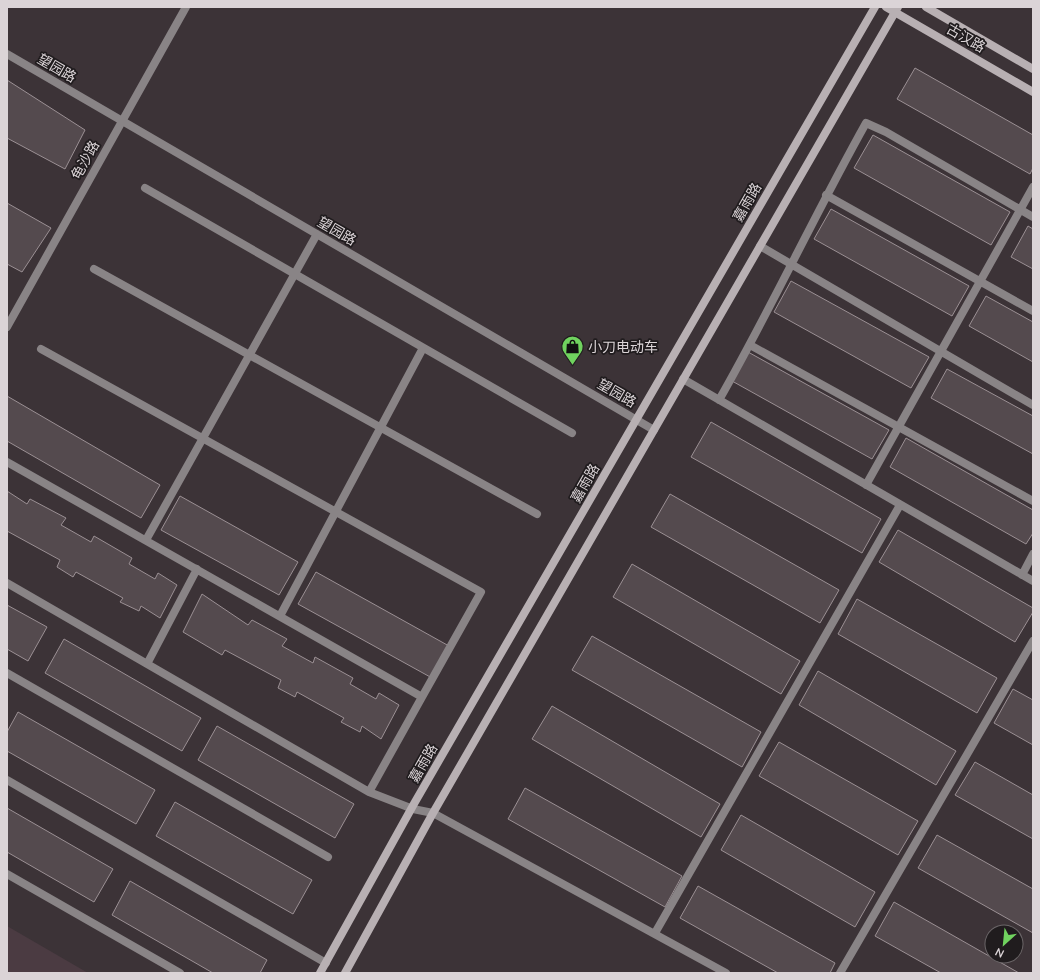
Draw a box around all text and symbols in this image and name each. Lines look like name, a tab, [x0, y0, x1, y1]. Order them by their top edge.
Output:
street label: 古汉路	[943, 20, 989, 57]
street label: 望园路	[34, 50, 80, 87]
street label: 龟沙路	[67, 137, 104, 183]
street label: 嘉雨路	[729, 179, 766, 225]
street label: 望园路	[314, 213, 360, 250]
shop icon: 小刀电动车	[559, 334, 585, 367]
place label: 小刀电动车	[588, 338, 658, 357]
street label: 望园路	[594, 375, 640, 412]
street label: 嘉雨路	[567, 460, 604, 506]
street label: 嘉雨路	[405, 740, 442, 786]
north arrow	[984, 924, 1024, 964]
text: N	[993, 944, 1007, 961]

